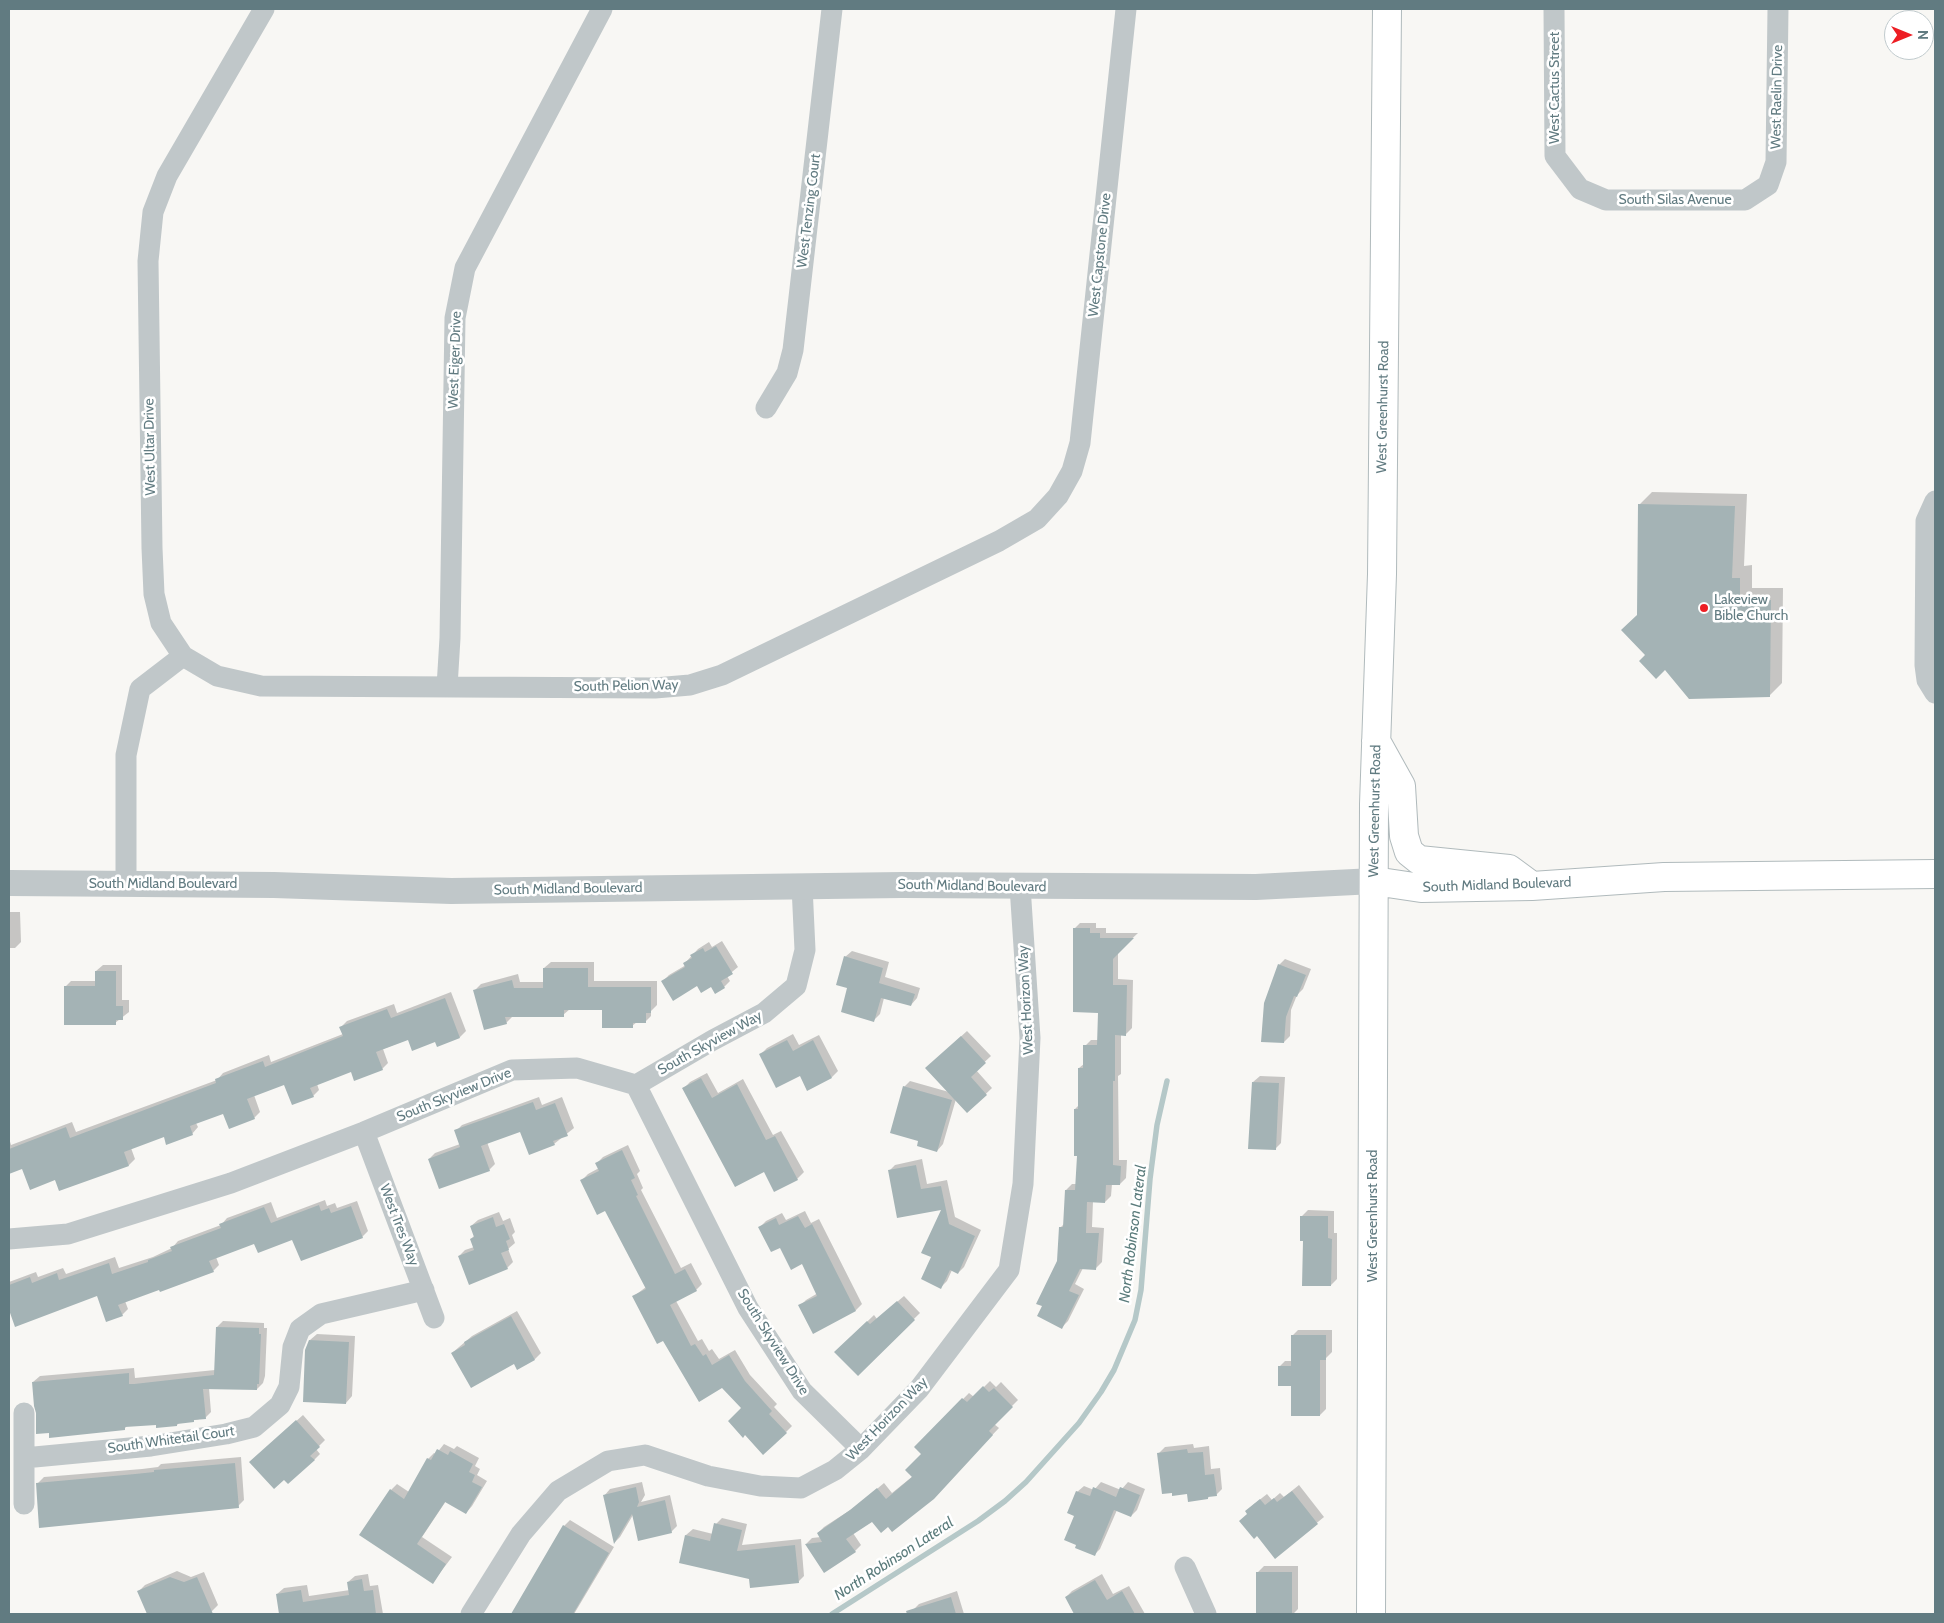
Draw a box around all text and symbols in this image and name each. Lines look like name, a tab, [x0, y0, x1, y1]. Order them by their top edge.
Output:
north arrow	[1884, 10, 1934, 60]
text: N	[1914, 30, 1932, 40]
street label: West Cactus Street	[1547, 32, 1563, 144]
street label: West Raelin Drive	[1768, 45, 1786, 149]
street label: West Tenzing Court	[794, 153, 824, 269]
street label: West Capstone Drive	[1085, 192, 1115, 318]
street label: South Silas Avenue	[1618, 192, 1732, 208]
street label: West Eiger Drive	[445, 311, 465, 409]
street label: West Greenhurst Road	[1373, 341, 1393, 473]
street label: West Ultar Drive	[141, 398, 159, 496]
place label: Lakeview Bible Church	[1714, 592, 1788, 624]
marker: Lakeview Bible Church	[1698, 602, 1710, 614]
street label: South Pelion Way	[573, 677, 679, 695]
street label: West Greenhurst Road	[1365, 745, 1385, 877]
street label: South Midland Boulevard	[1422, 874, 1572, 896]
street label: South Midland Boulevard	[89, 876, 237, 892]
street label: South Midland Boulevard	[898, 876, 1046, 896]
street label: South Midland Boulevard	[494, 879, 642, 899]
street label: West Horizon Way	[1015, 945, 1037, 1055]
street label: South Skyview Way	[655, 1007, 765, 1079]
street label: South Skyview Drive	[394, 1064, 514, 1126]
street label: West Greenhurst Road	[1365, 1150, 1381, 1282]
water label: North Robinson Lateral	[1116, 1164, 1150, 1304]
street label: West Tres Way	[376, 1182, 422, 1268]
street label: South Skyview Drive	[734, 1286, 812, 1398]
street label: West Horizon Way	[843, 1374, 931, 1464]
street label: South Whitetail Court	[107, 1423, 235, 1457]
water label: North Robinson Lateral	[831, 1514, 957, 1604]

